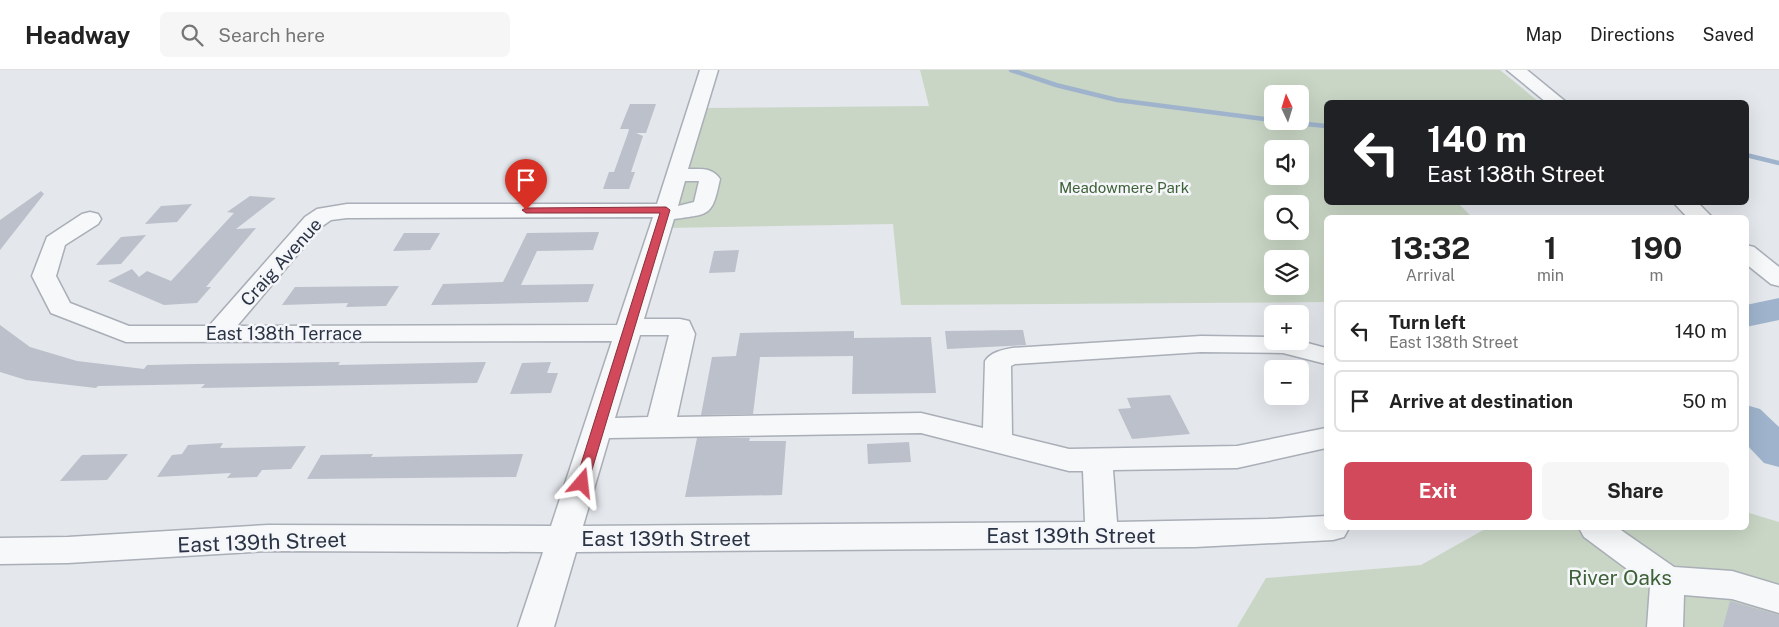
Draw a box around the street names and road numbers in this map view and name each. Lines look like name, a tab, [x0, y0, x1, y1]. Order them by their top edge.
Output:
street label: Craig Avenue	[236, 214, 326, 310]
street label: East 138th Terrace	[206, 323, 362, 344]
street label: East 139th Street	[986, 523, 1156, 548]
street label: East 139th Street	[581, 526, 751, 551]
street label: East 139th Street	[177, 527, 347, 557]

